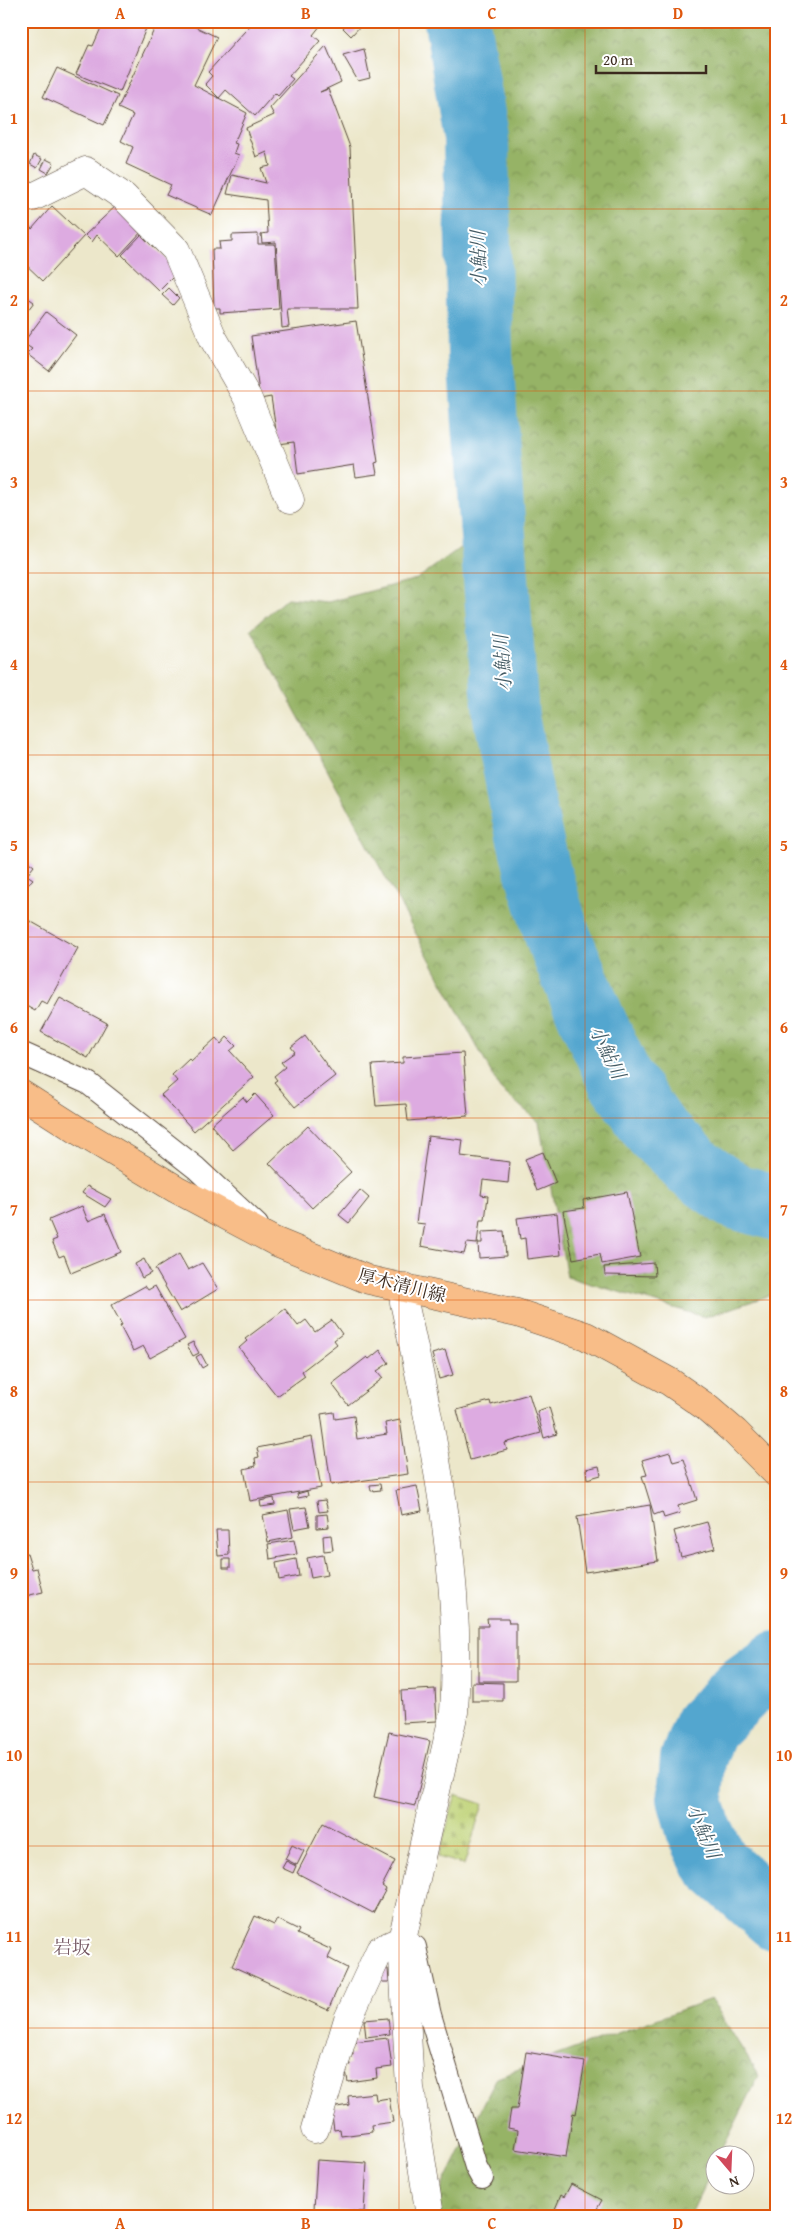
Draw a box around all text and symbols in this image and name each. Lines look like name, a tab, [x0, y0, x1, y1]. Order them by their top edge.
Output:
text: A	[115, 1, 126, 25]
text: B	[301, 1, 311, 25]
text: C	[487, 1, 497, 25]
text: D	[673, 1, 683, 25]
scale bar	[596, 42, 706, 74]
text: 20 m	[603, 49, 634, 70]
text: 1	[10, 106, 18, 130]
text: 1	[780, 106, 788, 130]
water label: 小鮎川	[463, 228, 492, 288]
text: 2	[10, 288, 18, 312]
text: 2	[780, 288, 788, 312]
text: 3	[10, 470, 18, 494]
text: 3	[780, 470, 788, 494]
water label: 小鮎川	[486, 632, 518, 692]
text: 4	[10, 652, 18, 676]
text: 4	[780, 652, 788, 676]
text: 5	[10, 833, 18, 857]
text: 5	[780, 833, 788, 857]
text: 6	[10, 1015, 18, 1039]
text: 6	[780, 1015, 788, 1039]
water label: 小鮎川	[583, 1020, 634, 1086]
text: 7	[10, 1197, 18, 1221]
text: 7	[780, 1197, 788, 1221]
street label: 厚木清川線	[355, 1261, 449, 1309]
text: 8	[10, 1379, 18, 1403]
text: 8	[780, 1379, 788, 1403]
text: 9	[10, 1561, 18, 1585]
text: 9	[780, 1561, 788, 1585]
text: 10	[6, 1743, 22, 1767]
text: 10	[776, 1743, 792, 1767]
water label: 小鮎川	[680, 1799, 729, 1865]
text: 11	[6, 1924, 22, 1948]
text: 11	[776, 1924, 792, 1948]
district label: 岩坂	[53, 1933, 91, 1961]
text: 12	[6, 2106, 22, 2130]
text: 12	[776, 2106, 792, 2130]
north arrow	[706, 2144, 756, 2194]
text: N	[726, 2171, 742, 2193]
text: A	[115, 2211, 126, 2235]
text: B	[301, 2211, 311, 2235]
text: C	[487, 2211, 497, 2235]
text: D	[673, 2211, 683, 2235]

